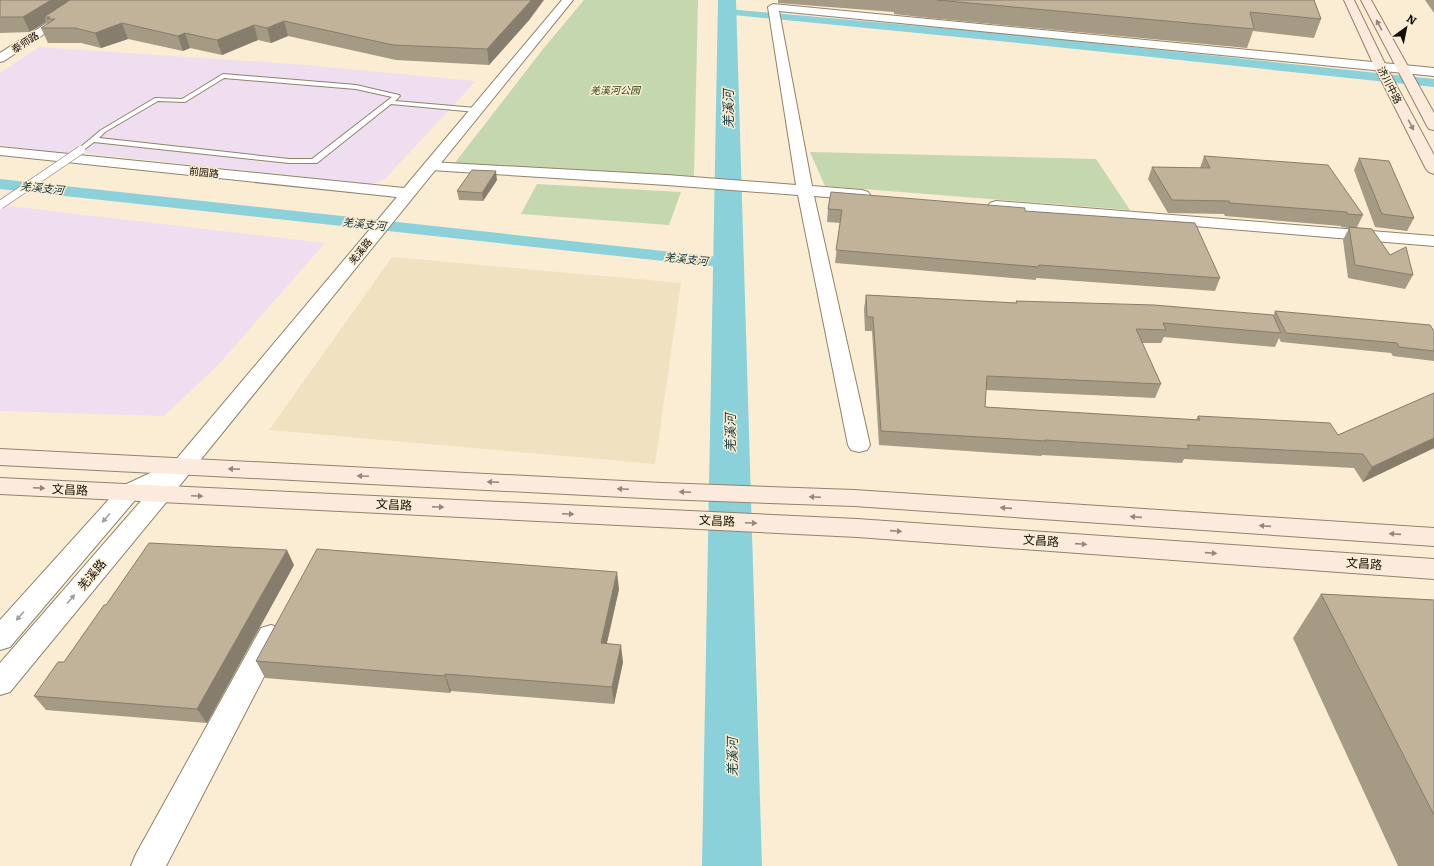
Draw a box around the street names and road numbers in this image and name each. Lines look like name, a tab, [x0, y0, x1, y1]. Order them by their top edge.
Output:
street label: 泰师路	[8, 27, 41, 56]
street label: 济川中路	[1375, 64, 1406, 106]
street label: 前园路	[188, 162, 220, 181]
street label: 羌溪路	[344, 234, 375, 267]
street label: 文昌路	[52, 479, 89, 499]
street label: 文昌路	[376, 494, 413, 514]
street label: 文昌路	[699, 510, 736, 530]
street label: 文昌路	[1022, 530, 1060, 550]
street label: 文昌路	[1345, 553, 1383, 573]
street label: 羌溪路	[73, 555, 110, 594]

